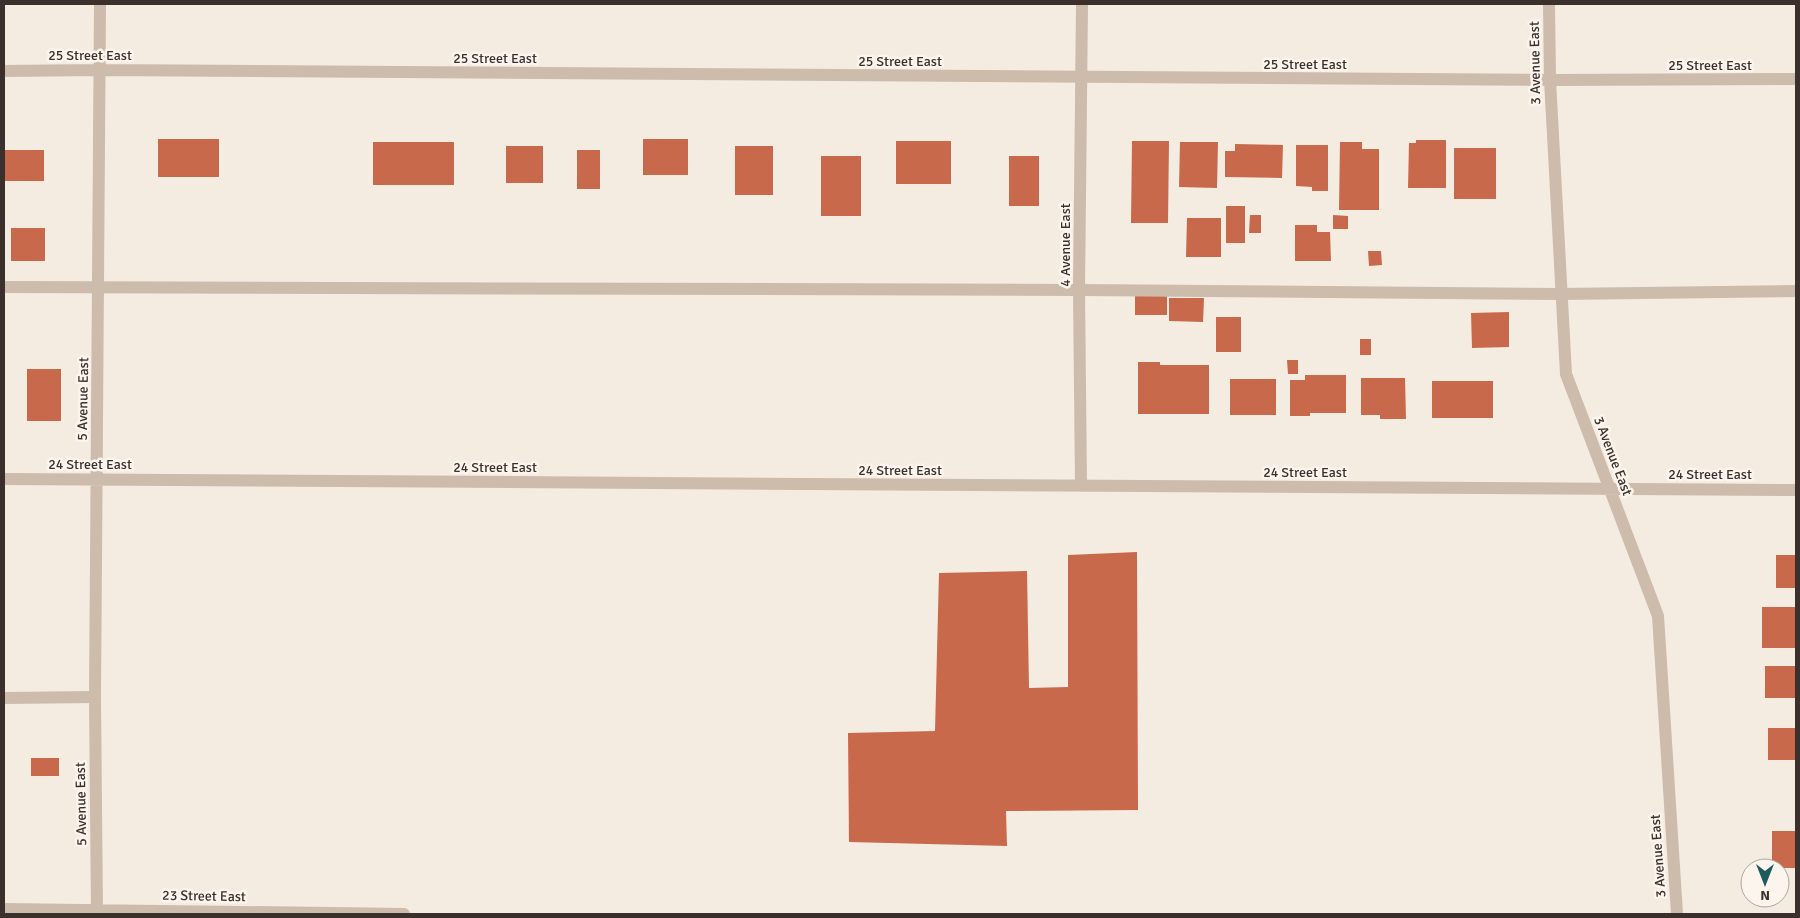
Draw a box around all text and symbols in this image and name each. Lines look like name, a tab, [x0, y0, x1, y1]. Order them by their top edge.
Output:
street label: 3 Avenue East	[1526, 21, 1544, 105]
street label: 25 Street East	[48, 47, 132, 64]
street label: 25 Street East	[453, 50, 537, 67]
street label: 25 Street East	[858, 53, 942, 70]
street label: 25 Street East	[1263, 56, 1347, 73]
street label: 25 Street East	[1668, 57, 1752, 74]
street label: 4 Avenue East	[1057, 203, 1074, 287]
street label: 5 Avenue East	[74, 357, 92, 441]
street label: 3 Avenue East	[1590, 414, 1636, 498]
street label: 24 Street East	[48, 456, 132, 473]
street label: 24 Street East	[453, 459, 537, 476]
street label: 24 Street East	[858, 462, 942, 479]
street label: 24 Street East	[1263, 464, 1347, 481]
street label: 24 Street East	[1668, 466, 1752, 483]
street label: 5 Avenue East	[72, 762, 90, 846]
street label: 3 Avenue East	[1647, 814, 1669, 898]
north arrow	[1740, 858, 1790, 908]
street label: 23 Street East	[162, 887, 246, 905]
text: N	[1760, 887, 1770, 904]

